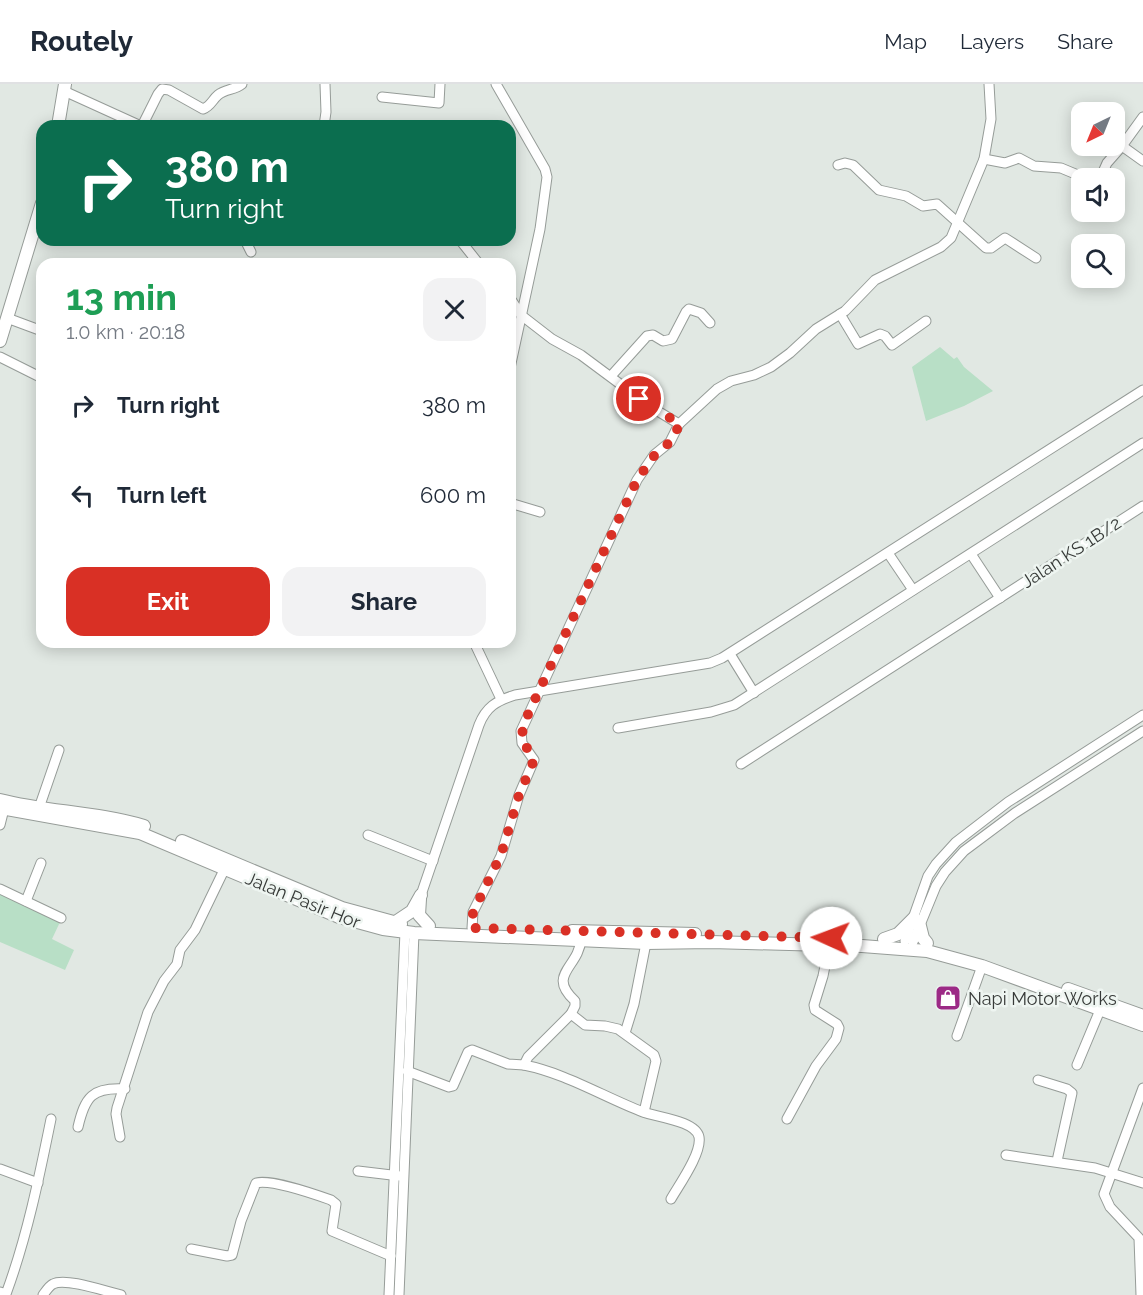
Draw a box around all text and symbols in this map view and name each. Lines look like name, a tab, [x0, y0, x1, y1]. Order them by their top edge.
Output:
text: Routely	[30, 25, 133, 58]
text: Map	[884, 29, 927, 54]
text: Layers	[960, 29, 1024, 54]
text: Share	[1057, 29, 1113, 54]
north arrow	[1071, 102, 1125, 156]
map controls	[1071, 102, 1125, 288]
text: 380 m	[165, 143, 289, 192]
icon: right	[66, 144, 144, 222]
button: sound	[1071, 168, 1125, 222]
text: Turn right	[165, 193, 284, 224]
button: search	[1071, 234, 1125, 288]
text: 13 min	[66, 276, 177, 318]
button: close	[423, 278, 486, 341]
text: 1.0 km · 20:18	[66, 320, 185, 344]
pin	[613, 373, 664, 424]
icon: arrive	[622, 382, 655, 415]
icon: right	[66, 389, 99, 422]
text: Turn right	[117, 392, 220, 418]
text: 380 m	[422, 392, 486, 418]
icon: left	[66, 479, 99, 512]
text: Turn left	[117, 482, 207, 508]
text: 600 m	[420, 482, 486, 508]
street label: Jalan KS 1B/2	[1017, 512, 1125, 592]
button: Exit	[66, 567, 270, 636]
button: Share	[282, 567, 486, 636]
street label: Jalan Pasir Hor	[242, 867, 364, 933]
position arrow	[799, 906, 863, 970]
shop icon: Napi Motor Works	[933, 983, 963, 1013]
place label: Napi Motor Works	[968, 988, 1117, 1009]

